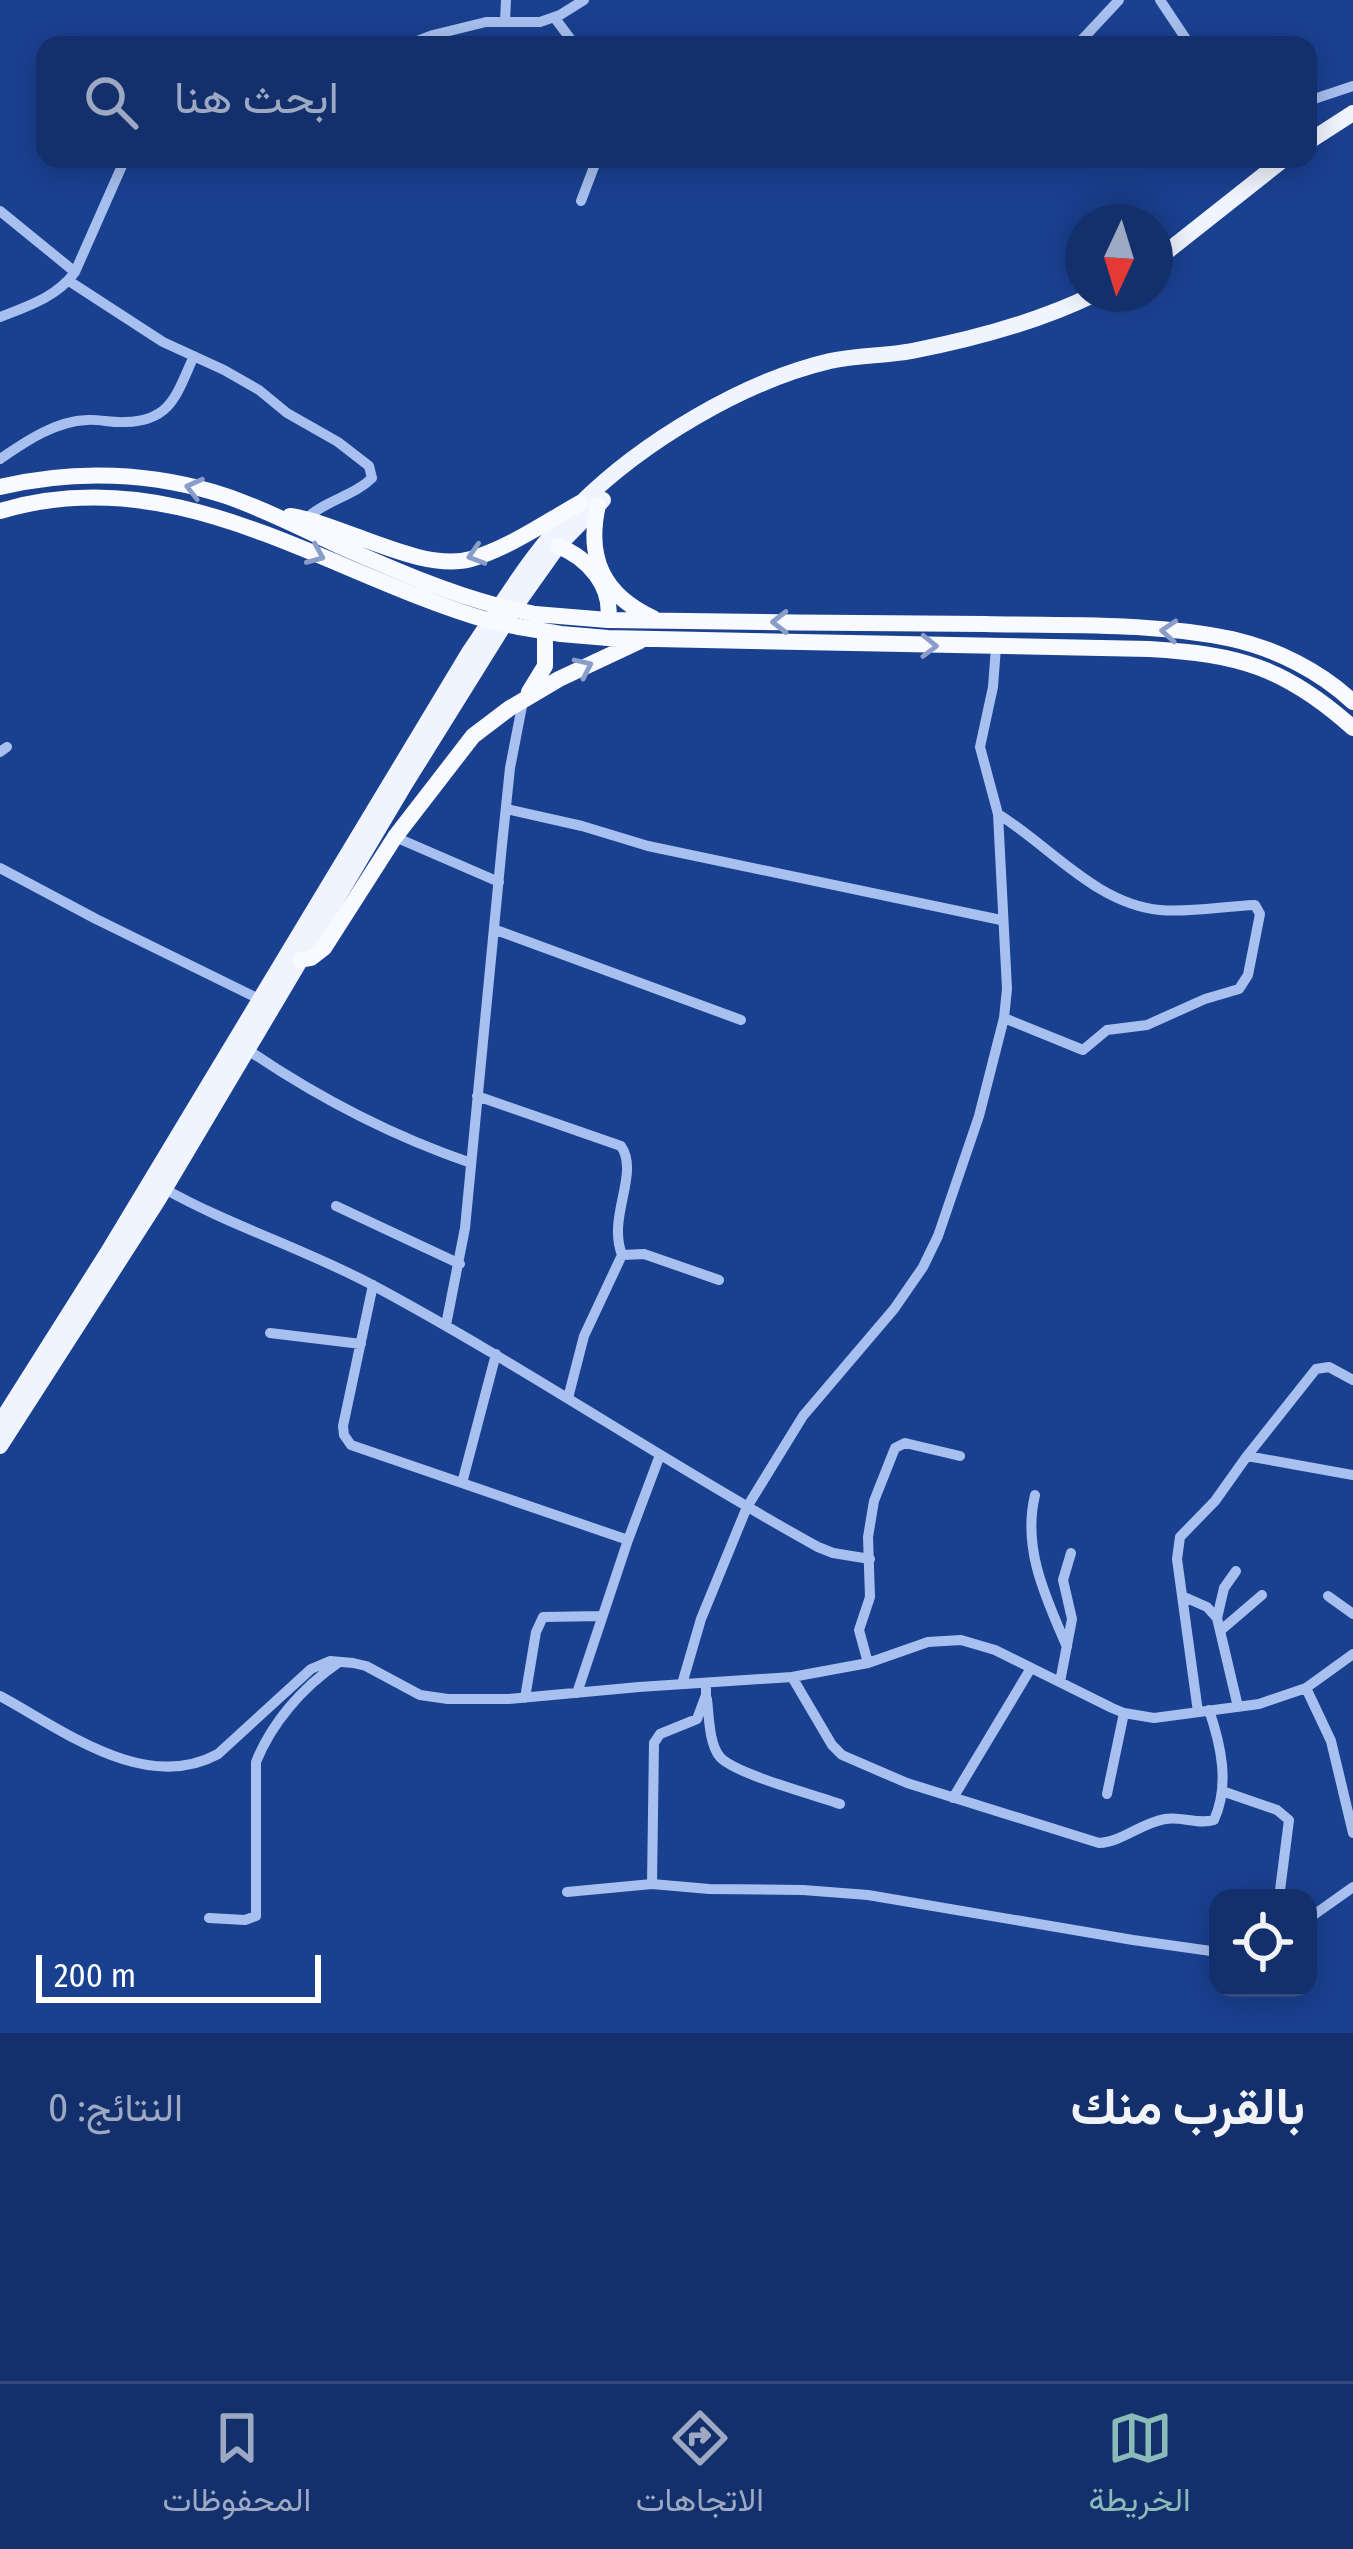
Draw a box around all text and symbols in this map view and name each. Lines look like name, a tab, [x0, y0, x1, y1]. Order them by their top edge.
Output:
search box	[36, 36, 1317, 168]
icon: search	[78, 69, 144, 135]
text: ابحث هنا	[174, 71, 339, 125]
north arrow	[1065, 204, 1173, 312]
one-way arrow	[185, 477, 205, 502]
one-way arrow	[304, 540, 326, 564]
one-way arrow	[466, 541, 487, 566]
one-way arrow	[770, 609, 788, 635]
one-way arrow	[1160, 619, 1179, 645]
one-way arrow	[920, 632, 939, 658]
one-way arrow	[572, 658, 593, 681]
map controls	[1209, 1889, 1317, 1997]
button: locate	[1209, 1889, 1317, 1997]
scale bar	[36, 1949, 321, 2002]
text: 200 m	[54, 1956, 136, 1996]
text: بالقرب منك	[1070, 2076, 1305, 2138]
text: النتائج: 0	[48, 2085, 183, 2131]
tab: المحفوظات	[162, 2405, 311, 2529]
tab: الاتجاهات	[636, 2405, 764, 2529]
tab: الخريطة	[1089, 2405, 1191, 2529]

